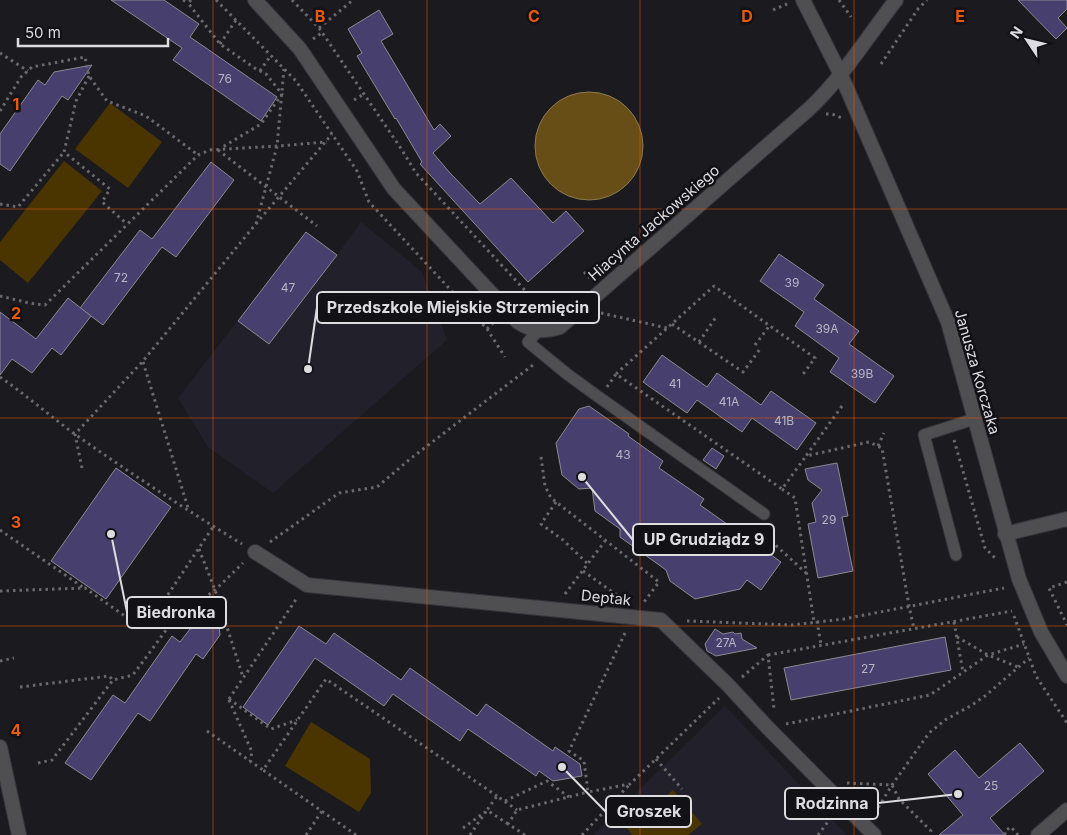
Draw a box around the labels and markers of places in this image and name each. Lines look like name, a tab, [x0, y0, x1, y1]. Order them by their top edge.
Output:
callout: Przedszkole Miejskie Strzemięcin	[317, 292, 599, 323]
callout: UP Grudziądz 9	[633, 524, 774, 555]
callout: Biedronka	[127, 597, 226, 628]
callout: Rodzinna	[785, 788, 878, 819]
callout: Groszek	[606, 796, 691, 827]

